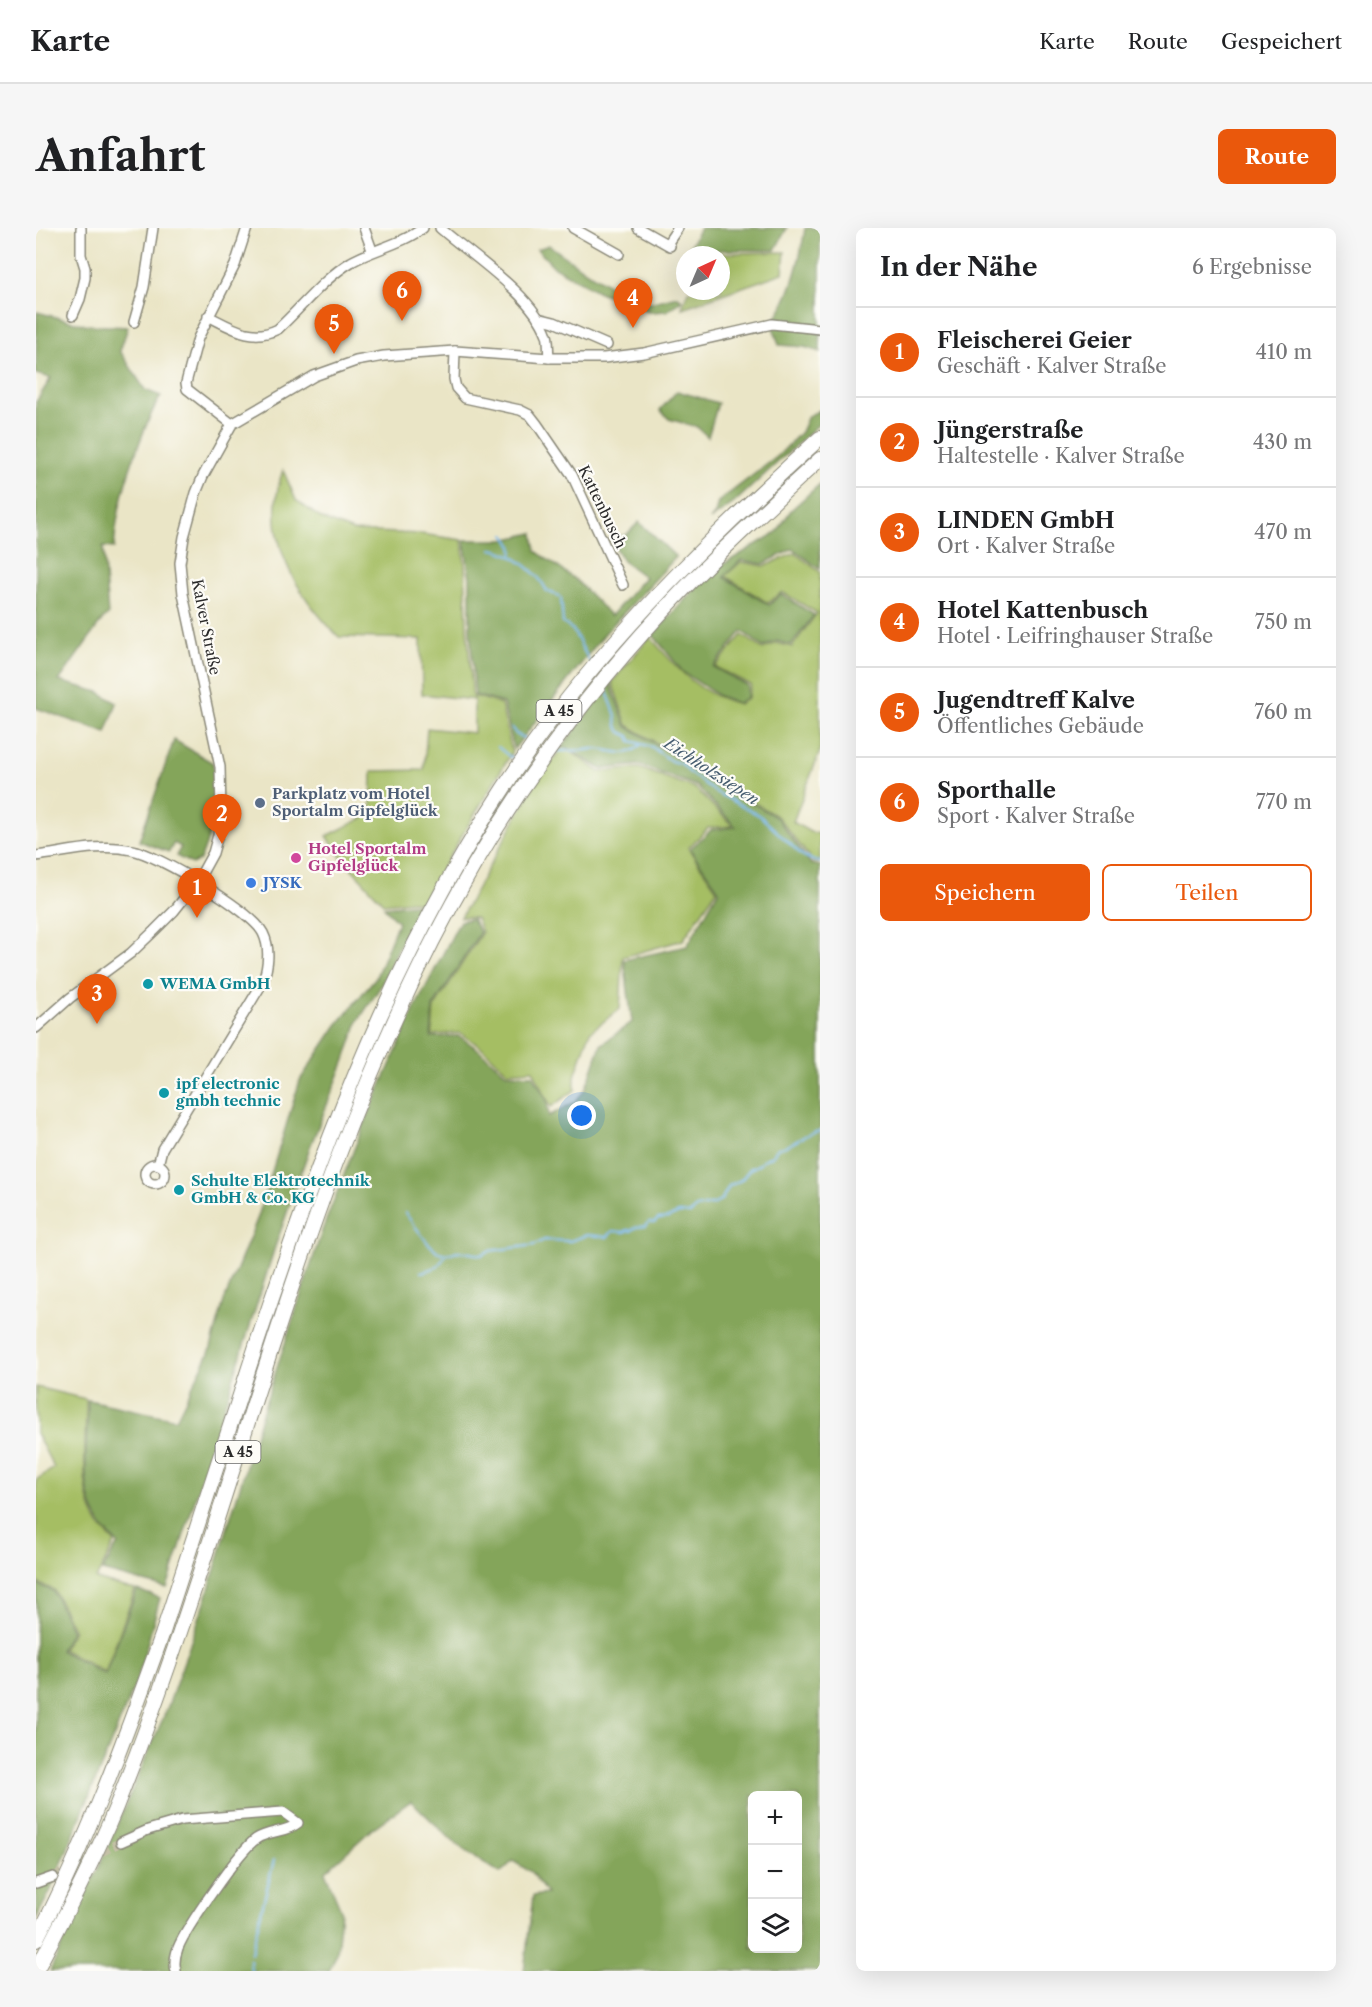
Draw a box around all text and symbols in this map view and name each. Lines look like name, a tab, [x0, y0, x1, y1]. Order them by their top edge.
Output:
text: Karte	[30, 24, 110, 58]
text: Karte	[1039, 29, 1095, 54]
text: Route	[1128, 29, 1188, 54]
text: Gespeichert	[1221, 29, 1342, 54]
button: Route	[1218, 129, 1336, 184]
text: Anfahrt	[36, 130, 205, 182]
north arrow	[676, 246, 730, 300]
text: In der Nähe	[880, 251, 1037, 283]
text: 6 Ergebnisse	[1192, 255, 1312, 279]
pin: 6	[382, 272, 422, 321]
pin: 4	[614, 279, 652, 328]
pin: 5	[314, 304, 354, 354]
text: Fleischerei Geier	[937, 327, 1132, 354]
text: 1	[895, 340, 904, 364]
text: 410 m	[1255, 340, 1312, 364]
text: Geschäft · Kalver Straße	[937, 354, 1166, 378]
text: Jüngerstraße	[937, 417, 1083, 444]
text: 2	[894, 430, 905, 454]
text: 430 m	[1253, 430, 1312, 454]
text: Haltestelle · Kalver Straße	[937, 444, 1185, 468]
street label: Kattenbusch	[574, 462, 631, 552]
text: LINDEN GmbH	[937, 507, 1114, 534]
text: 3	[894, 520, 905, 544]
text: 470 m	[1254, 520, 1312, 544]
text: Ort · Kalver Straße	[937, 534, 1115, 558]
street label: Kalver Straße	[188, 577, 225, 676]
text: Hotel Kattenbusch	[937, 597, 1148, 624]
text: 4	[894, 610, 905, 634]
text: 750 m	[1255, 610, 1312, 634]
text: Hotel · Leifringhauser Straße	[937, 624, 1213, 648]
text: Jugendtreff Kalve	[937, 687, 1135, 714]
road number: A 45	[536, 700, 582, 722]
text: 5	[894, 700, 905, 724]
text: 760 m	[1254, 700, 1312, 724]
text: Öffentliches Gebäude	[937, 714, 1144, 738]
water label: Eichholzsiepen	[659, 732, 763, 809]
text: Sporthalle	[937, 777, 1056, 804]
place label: Parkplatz vom Hotel Sportalm Gipfelglück	[272, 784, 439, 820]
text: 6	[894, 790, 905, 814]
text: 770 m	[1256, 790, 1312, 814]
pin: 2	[202, 794, 242, 844]
marker: Parkplatz vom Hotel Sportalm Gipfelglück	[253, 796, 267, 810]
text: Sport · Kalver Straße	[937, 804, 1135, 828]
place label: Hotel Sportalm Gipfelglück	[308, 839, 426, 875]
marker: Hotel Sportalm Gipfelglück	[289, 851, 303, 865]
button: Speichern	[880, 864, 1090, 921]
button: Teilen	[1102, 864, 1312, 921]
pin: 1	[178, 868, 216, 918]
place label: JYSK	[260, 873, 302, 892]
marker: JYSK	[244, 876, 258, 890]
pin: 3	[78, 974, 116, 1024]
place label: WEMA GmbH	[159, 974, 271, 993]
marker: WEMA GmbH	[141, 977, 155, 991]
place label: ipf electronic gmbh technic	[175, 1074, 281, 1110]
marker: ipf electronic gmbh technic	[157, 1086, 171, 1100]
your location	[567, 1101, 596, 1130]
place label: Schulte Elektrotechnik GmbH & Co. KG	[191, 1171, 371, 1207]
marker: Schulte Elektrotechnik GmbH & Co. KG	[172, 1183, 186, 1197]
road number: A 45	[216, 1441, 260, 1463]
map controls	[748, 1791, 802, 1953]
button: +	[748, 1791, 802, 1845]
button: −	[748, 1845, 802, 1899]
button: layers	[748, 1899, 802, 1953]

